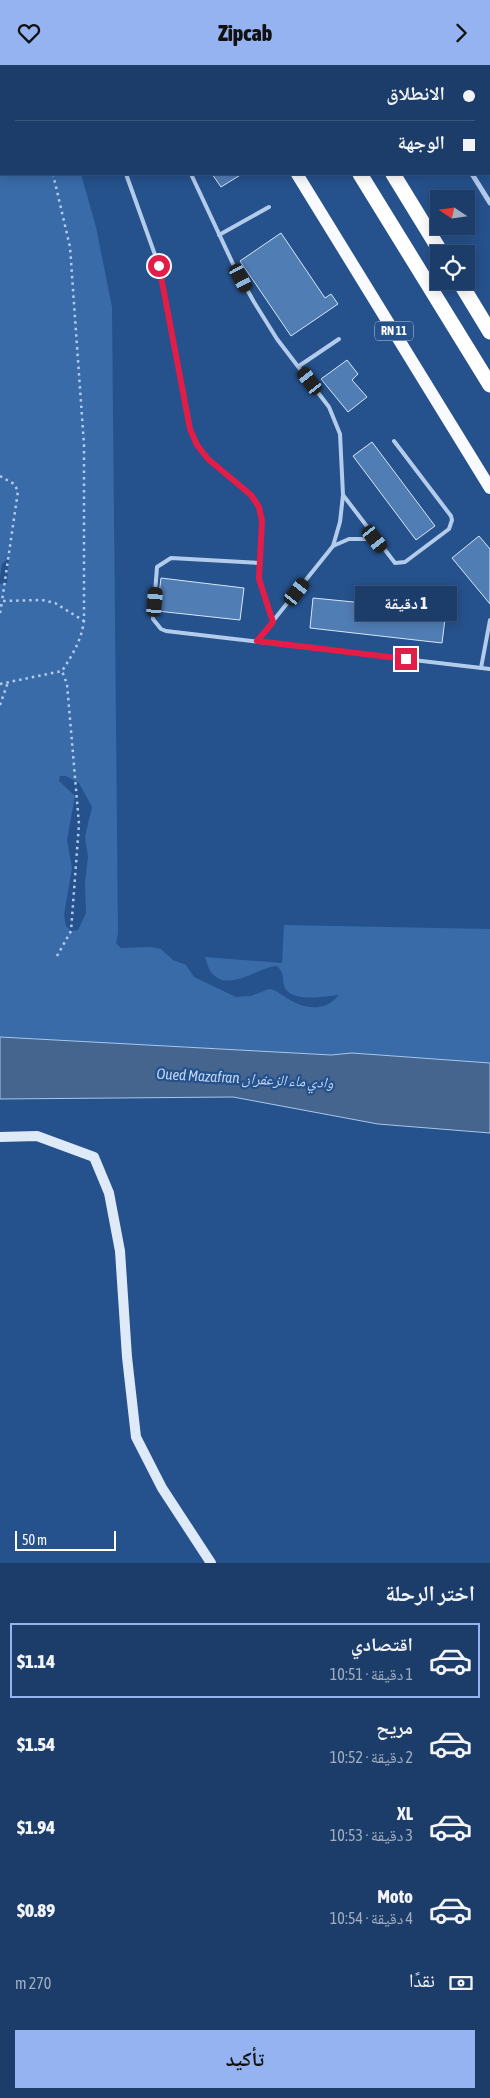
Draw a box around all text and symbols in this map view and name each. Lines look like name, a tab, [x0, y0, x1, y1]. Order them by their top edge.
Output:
icon: heart	[15, 19, 43, 47]
icon: forward	[447, 19, 475, 47]
text: Zipcab	[218, 20, 272, 46]
text: الانطلاق	[386, 82, 445, 104]
text: الوجهة	[397, 131, 445, 153]
north arrow	[430, 190, 475, 235]
map controls	[430, 190, 475, 290]
button: locate	[430, 245, 475, 290]
route start	[148, 255, 170, 277]
car	[227, 261, 254, 295]
road number: RN 11	[375, 321, 413, 341]
car	[294, 365, 325, 397]
car	[359, 523, 390, 555]
car	[281, 576, 312, 608]
car	[146, 586, 163, 618]
callout: 1 دقيقة	[355, 587, 457, 621]
text: 1 دقيقة	[384, 594, 428, 612]
route end	[395, 648, 417, 670]
water label: Oued Mazafran وادي ماء الزعفران	[156, 1065, 334, 1095]
scale bar	[15, 1528, 116, 1551]
text: 50 m	[22, 1532, 47, 1548]
text: اختر الرحلة	[385, 1580, 475, 1606]
text: اقتصادي	[351, 1633, 413, 1655]
icon: car	[428, 1638, 473, 1683]
text: $1.14	[17, 1650, 55, 1672]
text: 1 دقيقة · 10:51	[330, 1665, 413, 1683]
text: مريح	[376, 1716, 413, 1738]
icon: car	[428, 1721, 473, 1766]
text: $1.54	[17, 1733, 55, 1755]
text: 2 دقيقة · 10:52	[330, 1748, 413, 1766]
text: XL	[397, 1802, 413, 1824]
icon: car	[428, 1804, 473, 1849]
text: $1.94	[17, 1816, 55, 1838]
text: 3 دقيقة · 10:53	[330, 1826, 413, 1844]
text: Moto	[377, 1885, 413, 1907]
icon: car	[428, 1887, 473, 1932]
text: $0.89	[17, 1899, 55, 1921]
text: 4 دقيقة · 10:54	[330, 1909, 413, 1927]
text: نقدًا	[409, 1969, 435, 1991]
icon: cash	[447, 1969, 475, 1997]
text: 270 m	[15, 1974, 51, 1992]
button: تأكيد	[15, 2030, 475, 2088]

